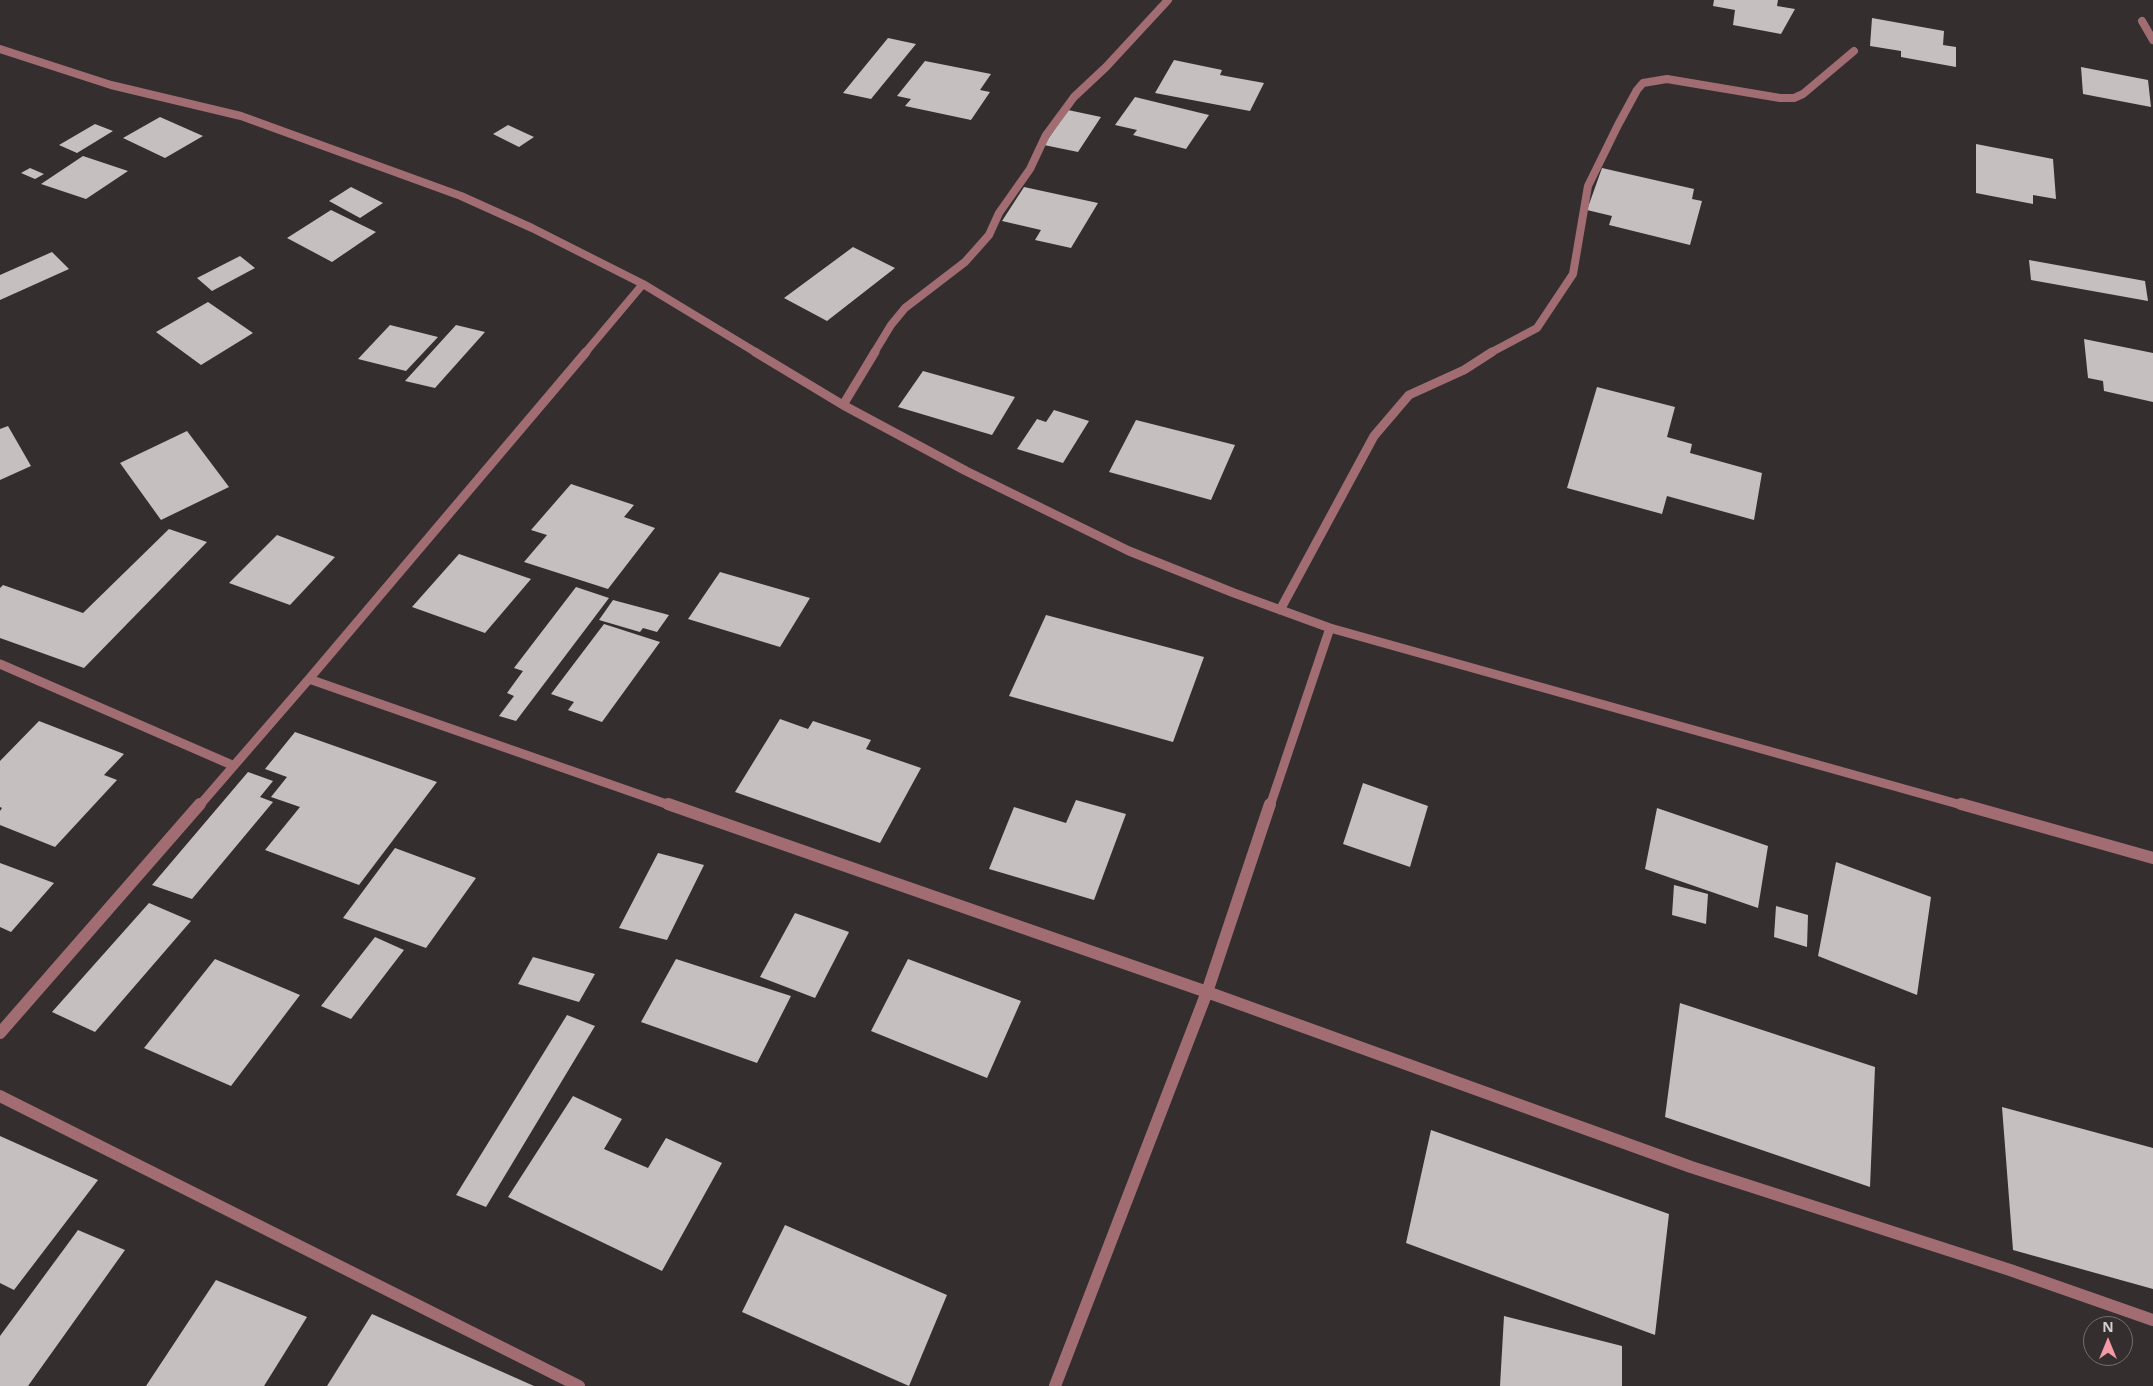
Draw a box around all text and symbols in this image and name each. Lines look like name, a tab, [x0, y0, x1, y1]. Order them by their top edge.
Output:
north arrow	[2083, 1316, 2133, 1366]
text: N	[2102, 1317, 2114, 1336]

